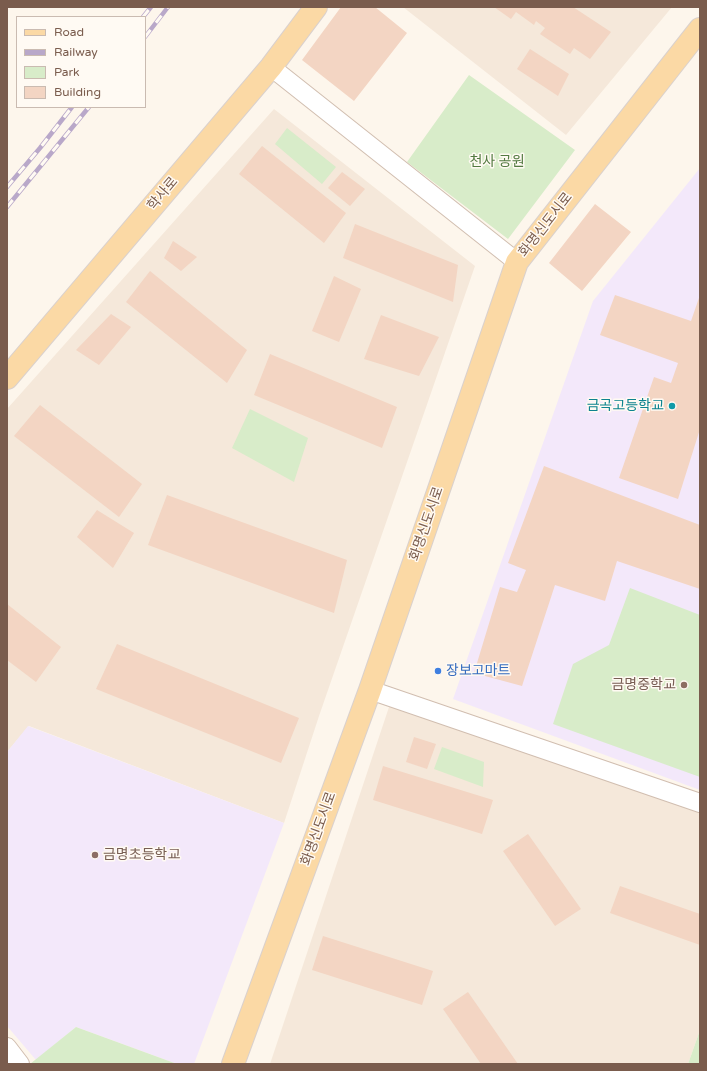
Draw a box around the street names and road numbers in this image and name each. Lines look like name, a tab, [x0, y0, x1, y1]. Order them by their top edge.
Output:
street label: 학사로	[144, 174, 182, 214]
street label: 화명신도시로	[516, 189, 576, 261]
street label: 화명신도시로	[406, 485, 448, 563]
street label: 화명신도시로	[298, 790, 340, 868]

